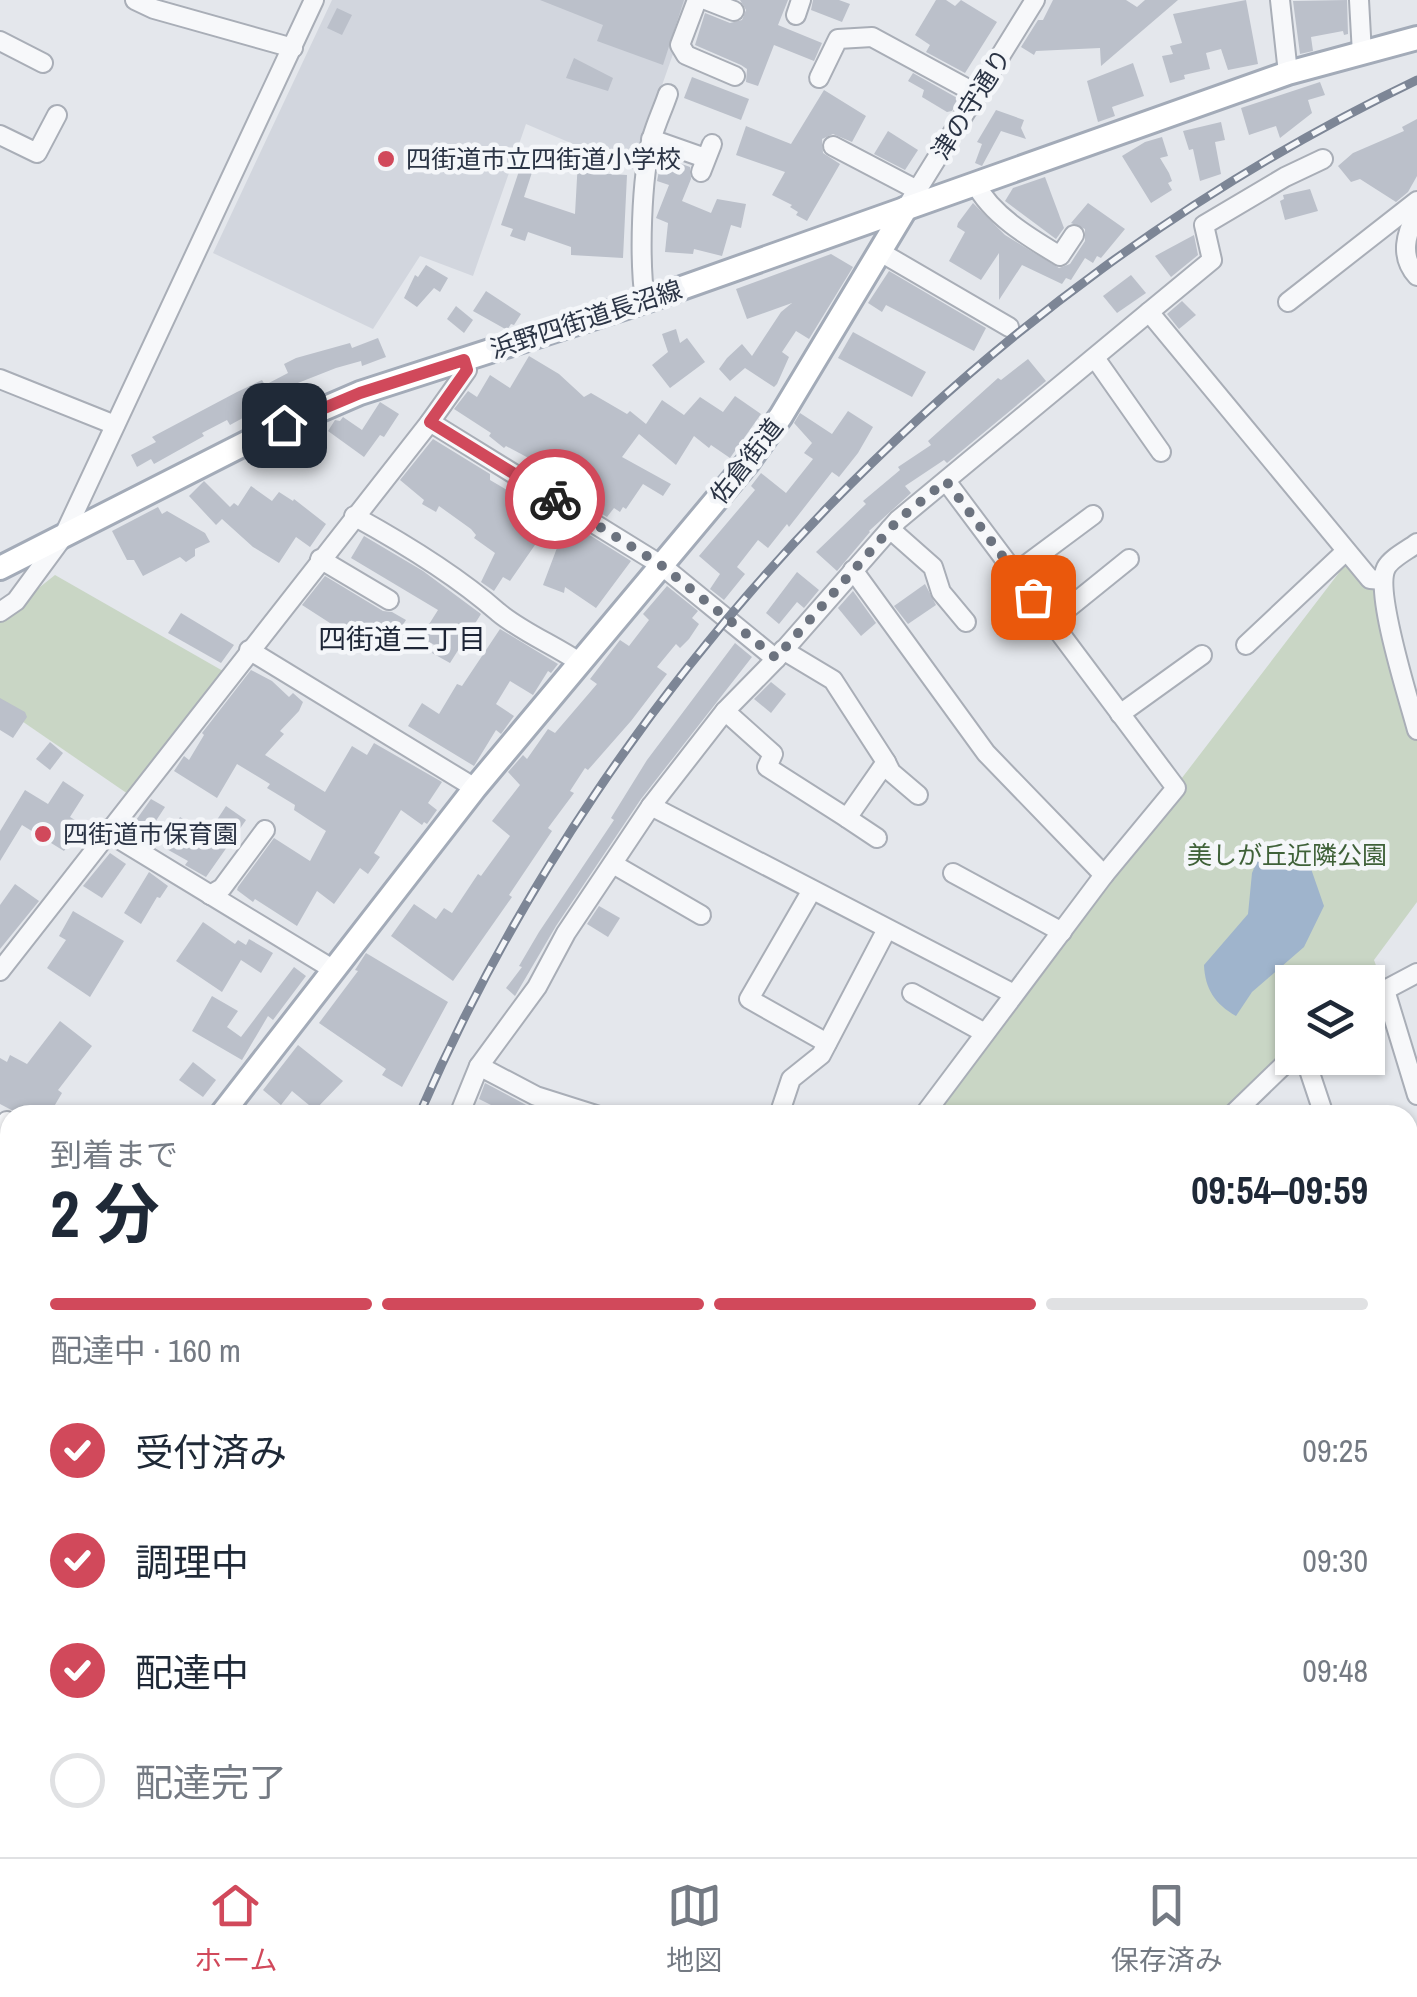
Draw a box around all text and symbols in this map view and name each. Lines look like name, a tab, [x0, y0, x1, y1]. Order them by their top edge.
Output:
street label: 津の守通り	[923, 42, 1019, 166]
place label: 四街道市立四街道小学校	[406, 142, 681, 176]
marker: 四街道市立四街道小学校	[375, 148, 397, 170]
street label: 浜野四街道長沼線	[486, 272, 686, 366]
pin	[242, 383, 327, 468]
icon: home	[257, 398, 312, 453]
street label: 佐倉街道	[702, 411, 790, 511]
courier	[505, 449, 605, 549]
icon: bike	[528, 472, 583, 527]
pin	[991, 555, 1076, 640]
icon: bag	[1006, 570, 1061, 625]
district label: 四街道三丁目	[318, 620, 486, 658]
place label: 四街道市保育園	[63, 817, 238, 851]
marker: 四街道市保育園	[32, 823, 54, 845]
park label: 美しが丘近隣公園	[1187, 838, 1387, 872]
map controls	[1275, 965, 1385, 1075]
button: layers	[1275, 965, 1385, 1075]
text: 到着まで	[50, 1133, 178, 1176]
text: 09:54–09:59	[1191, 1165, 1368, 1216]
text: 2 分	[50, 1170, 159, 1257]
text: 配達中 · 160 m	[50, 1329, 241, 1372]
icon: check	[50, 1423, 105, 1478]
text: 受付済み	[135, 1427, 287, 1478]
text: 09:25	[1302, 1429, 1368, 1472]
icon: check	[50, 1533, 105, 1588]
text: 調理中	[135, 1537, 249, 1588]
text: 09:30	[1302, 1539, 1368, 1582]
icon: check	[50, 1643, 105, 1698]
text: 配達中	[135, 1647, 249, 1698]
text: 09:48	[1302, 1649, 1368, 1692]
text: 配達完了	[135, 1757, 287, 1808]
tab: ホーム	[194, 1878, 277, 1979]
tab: 地図	[666, 1878, 722, 1979]
tab: 保存済み	[1111, 1878, 1223, 1979]

